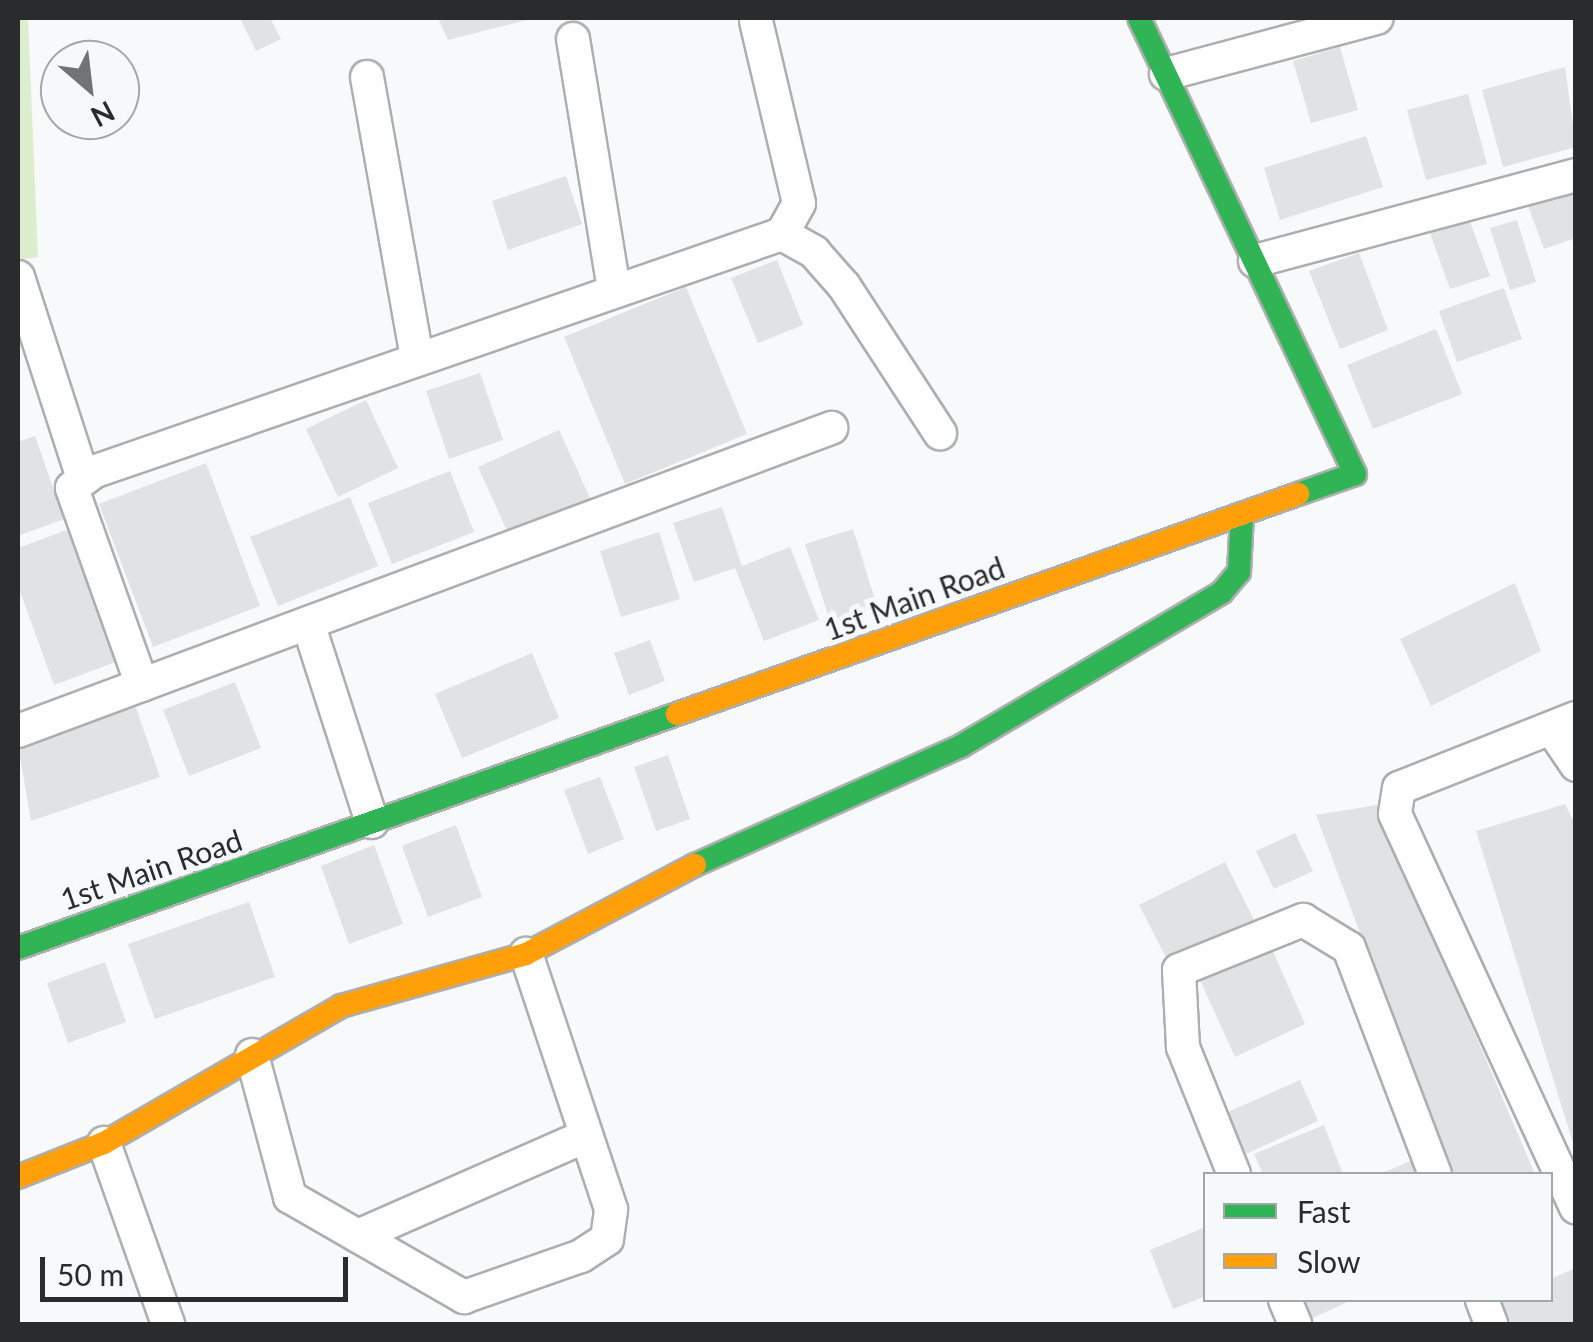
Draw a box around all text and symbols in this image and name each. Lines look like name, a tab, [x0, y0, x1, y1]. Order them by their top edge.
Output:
north arrow	[40, 40, 140, 140]
text: N	[86, 95, 121, 135]
street label: 1st Main Road	[819, 549, 1009, 647]
street label: 1st Main Road	[56, 821, 246, 917]
legend	[1203, 1172, 1553, 1302]
text: Fast	[1297, 1193, 1351, 1229]
scale bar	[45, 1237, 352, 1299]
text: Slow	[1297, 1243, 1360, 1279]
text: 50 m	[57, 1256, 124, 1292]

